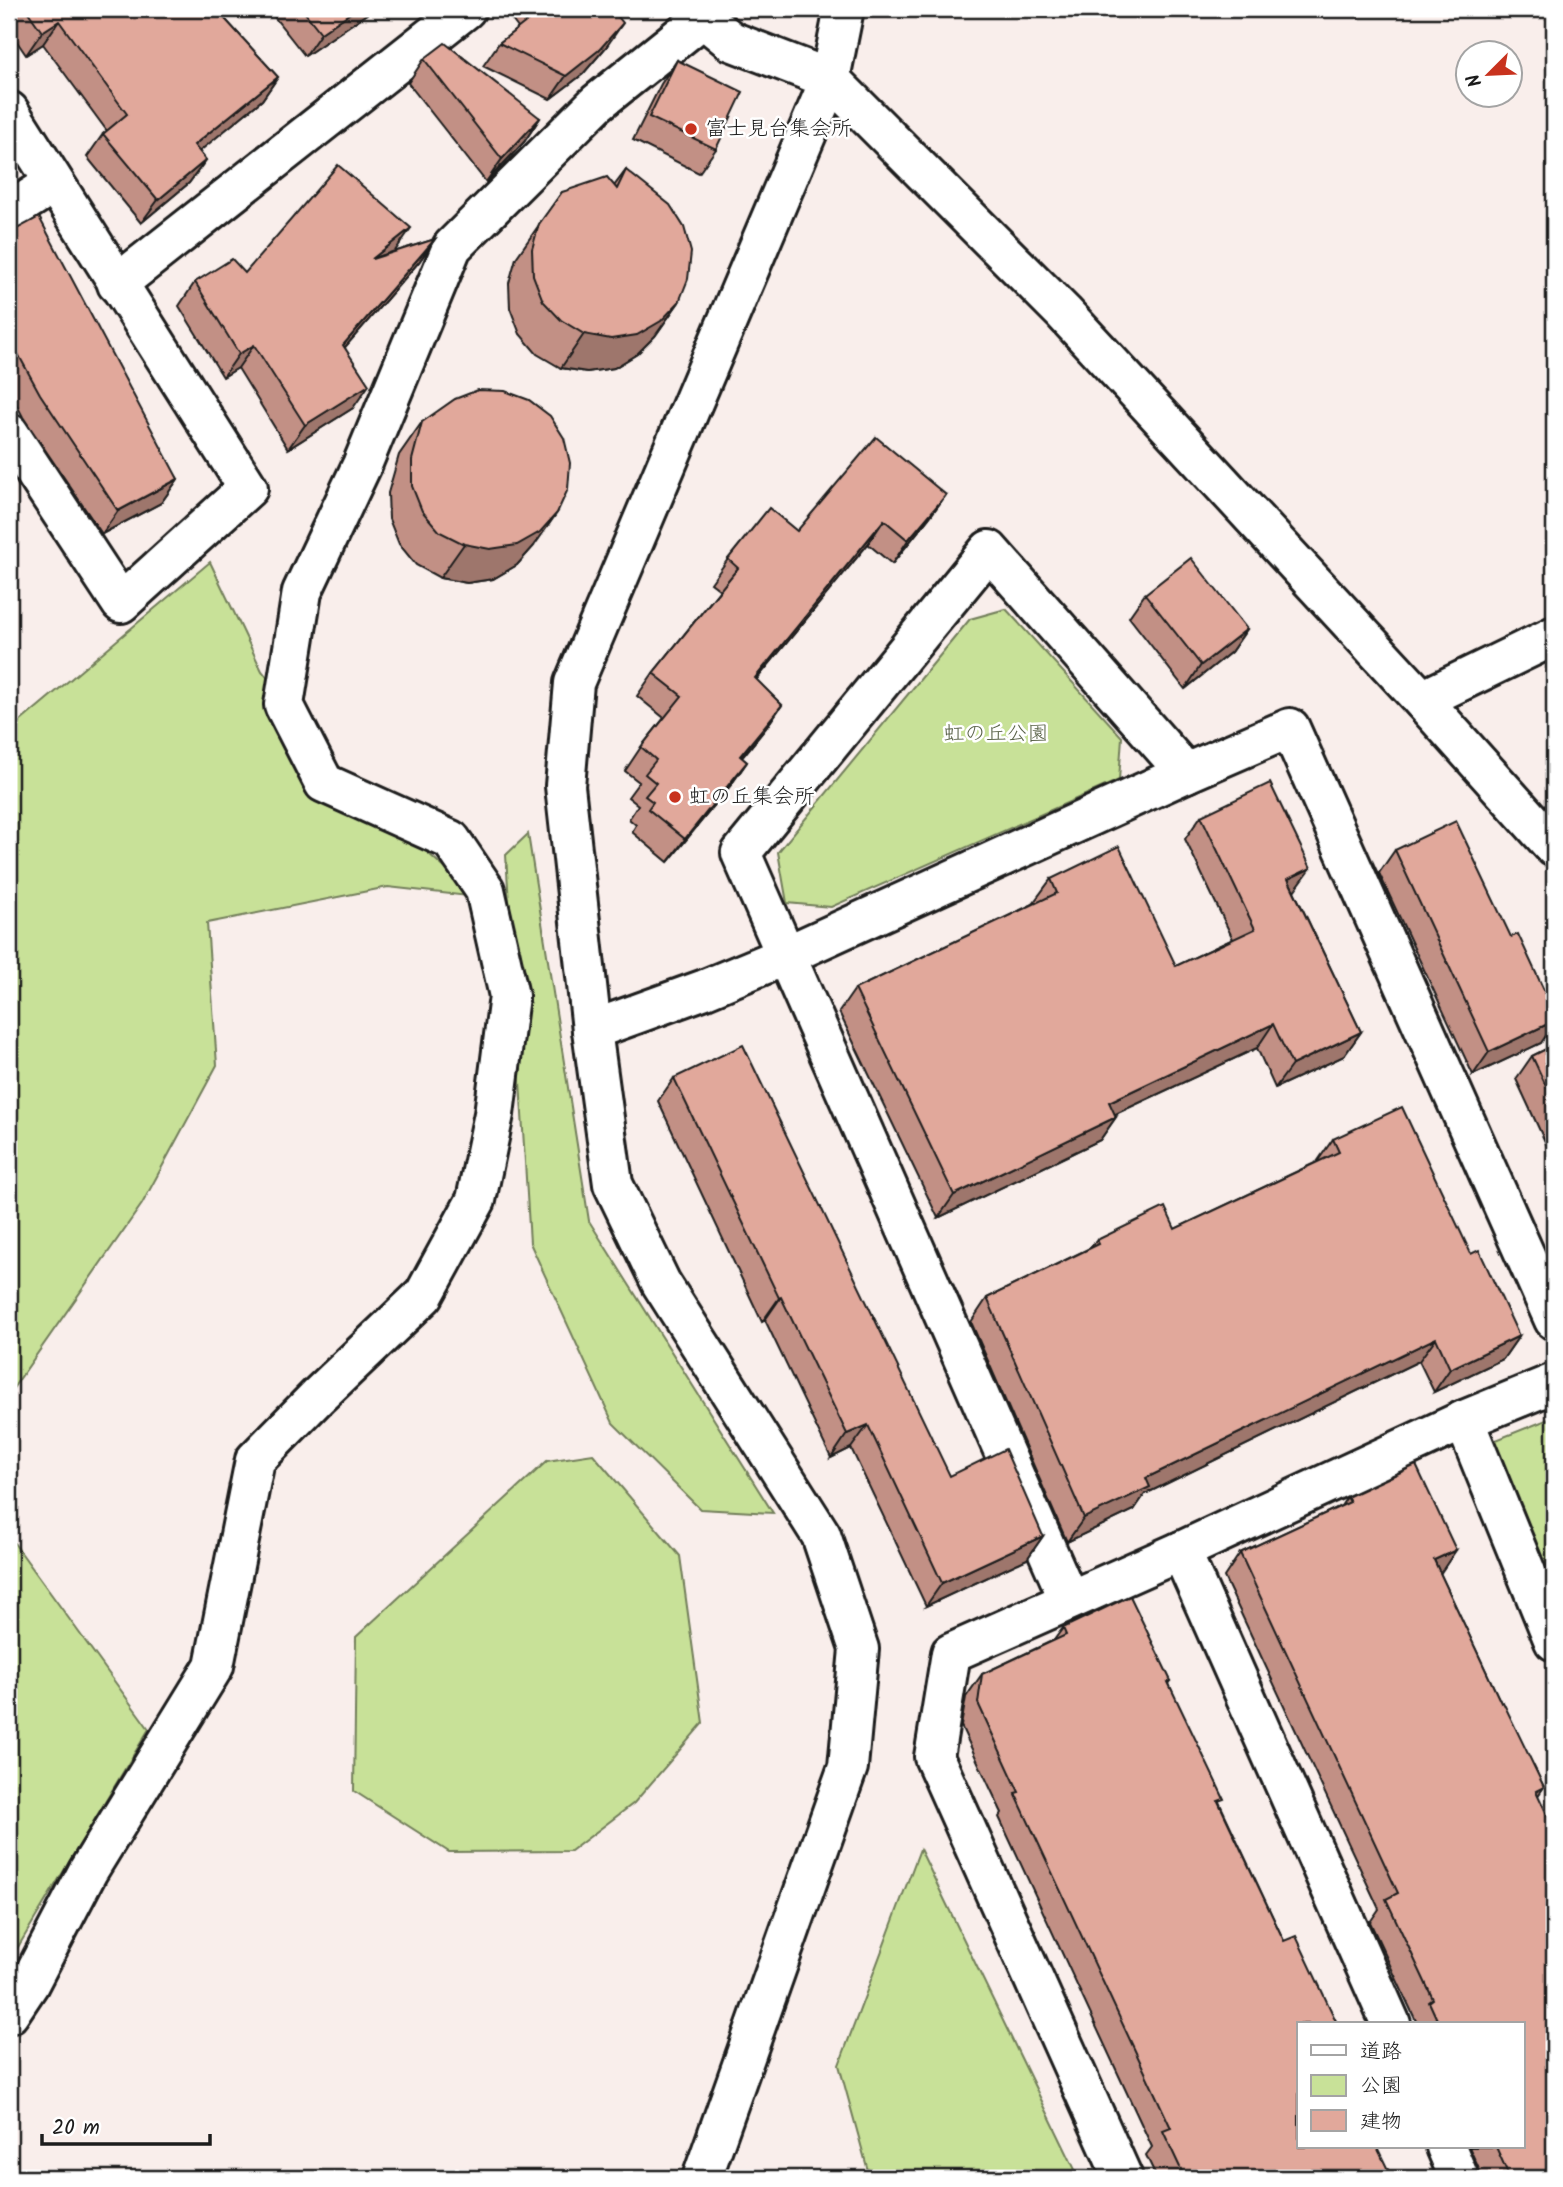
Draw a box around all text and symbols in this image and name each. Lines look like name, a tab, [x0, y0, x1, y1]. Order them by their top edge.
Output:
north arrow	[1454, 38, 1524, 108]
text: N	[1459, 69, 1491, 92]
place label: 富士見台集会所	[705, 113, 852, 146]
marker: 富士見台集会所	[683, 121, 699, 137]
park label: 虹の丘公園	[944, 718, 1049, 751]
place label: 虹の丘集会所	[689, 781, 815, 814]
marker: 虹の丘集会所	[667, 789, 683, 805]
legend	[1297, 2022, 1524, 2148]
text: 道路	[1360, 2036, 1402, 2069]
text: 公園	[1360, 2070, 1402, 2103]
scale bar	[42, 2103, 210, 2147]
text: 建物	[1360, 2106, 1402, 2139]
text: 20 m	[52, 2112, 100, 2145]

